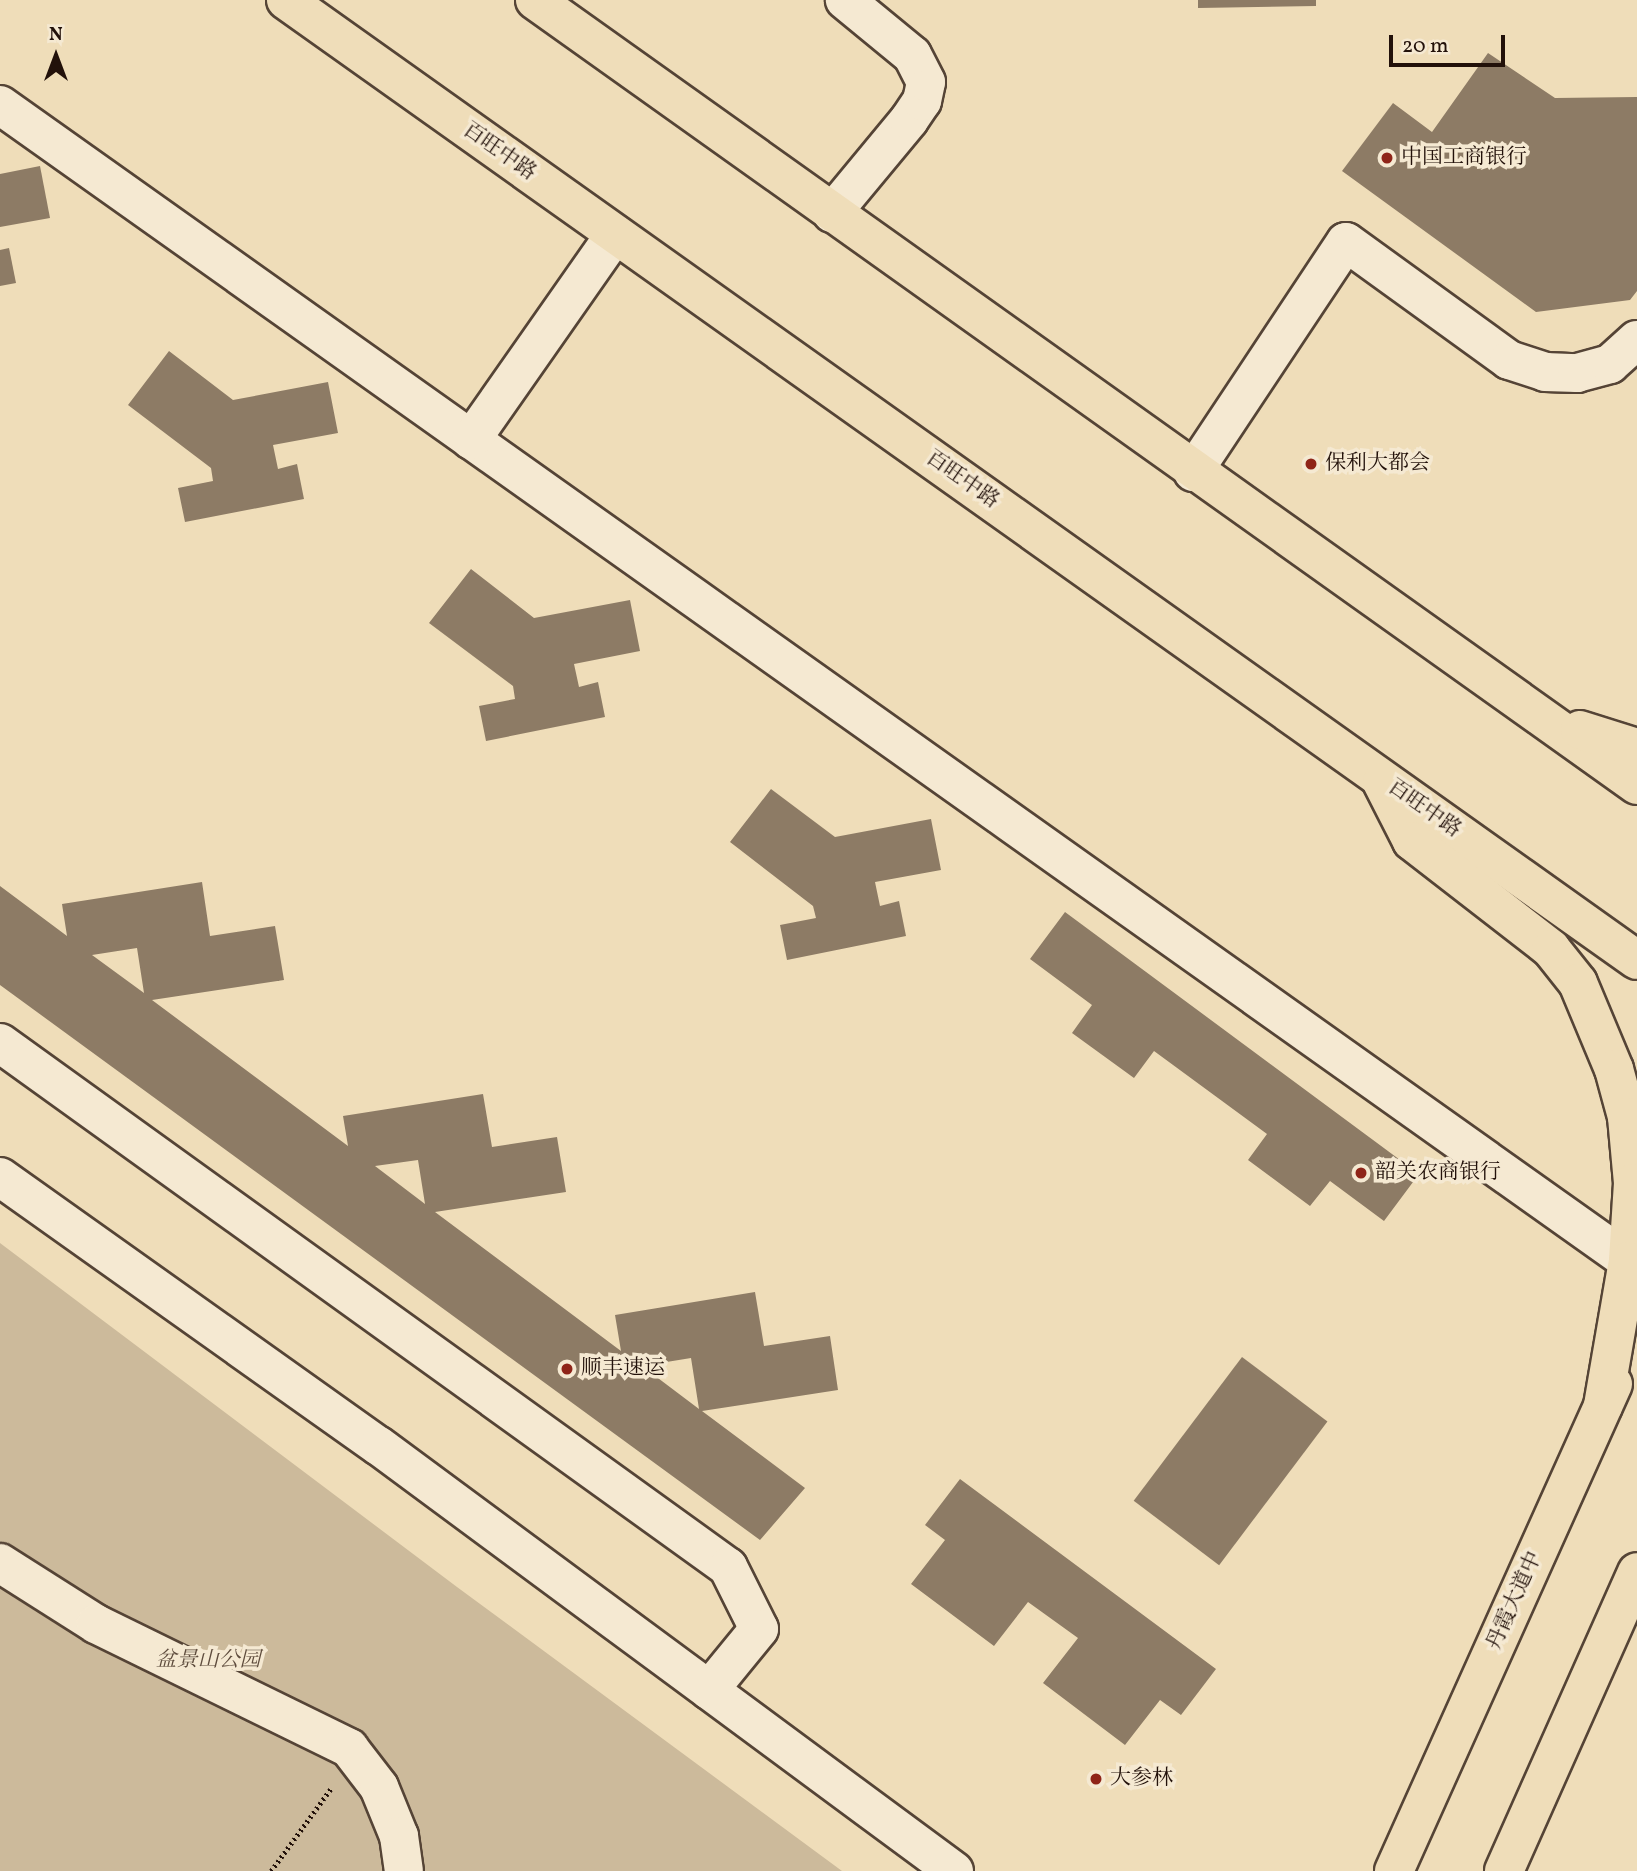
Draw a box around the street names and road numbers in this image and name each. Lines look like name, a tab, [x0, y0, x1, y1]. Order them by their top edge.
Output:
street label: 百旺中路	[457, 118, 541, 186]
street label: 百旺中路	[920, 446, 1004, 514]
street label: 百旺中路	[1382, 775, 1466, 843]
street label: 丹霞大道中	[1482, 1548, 1548, 1654]

